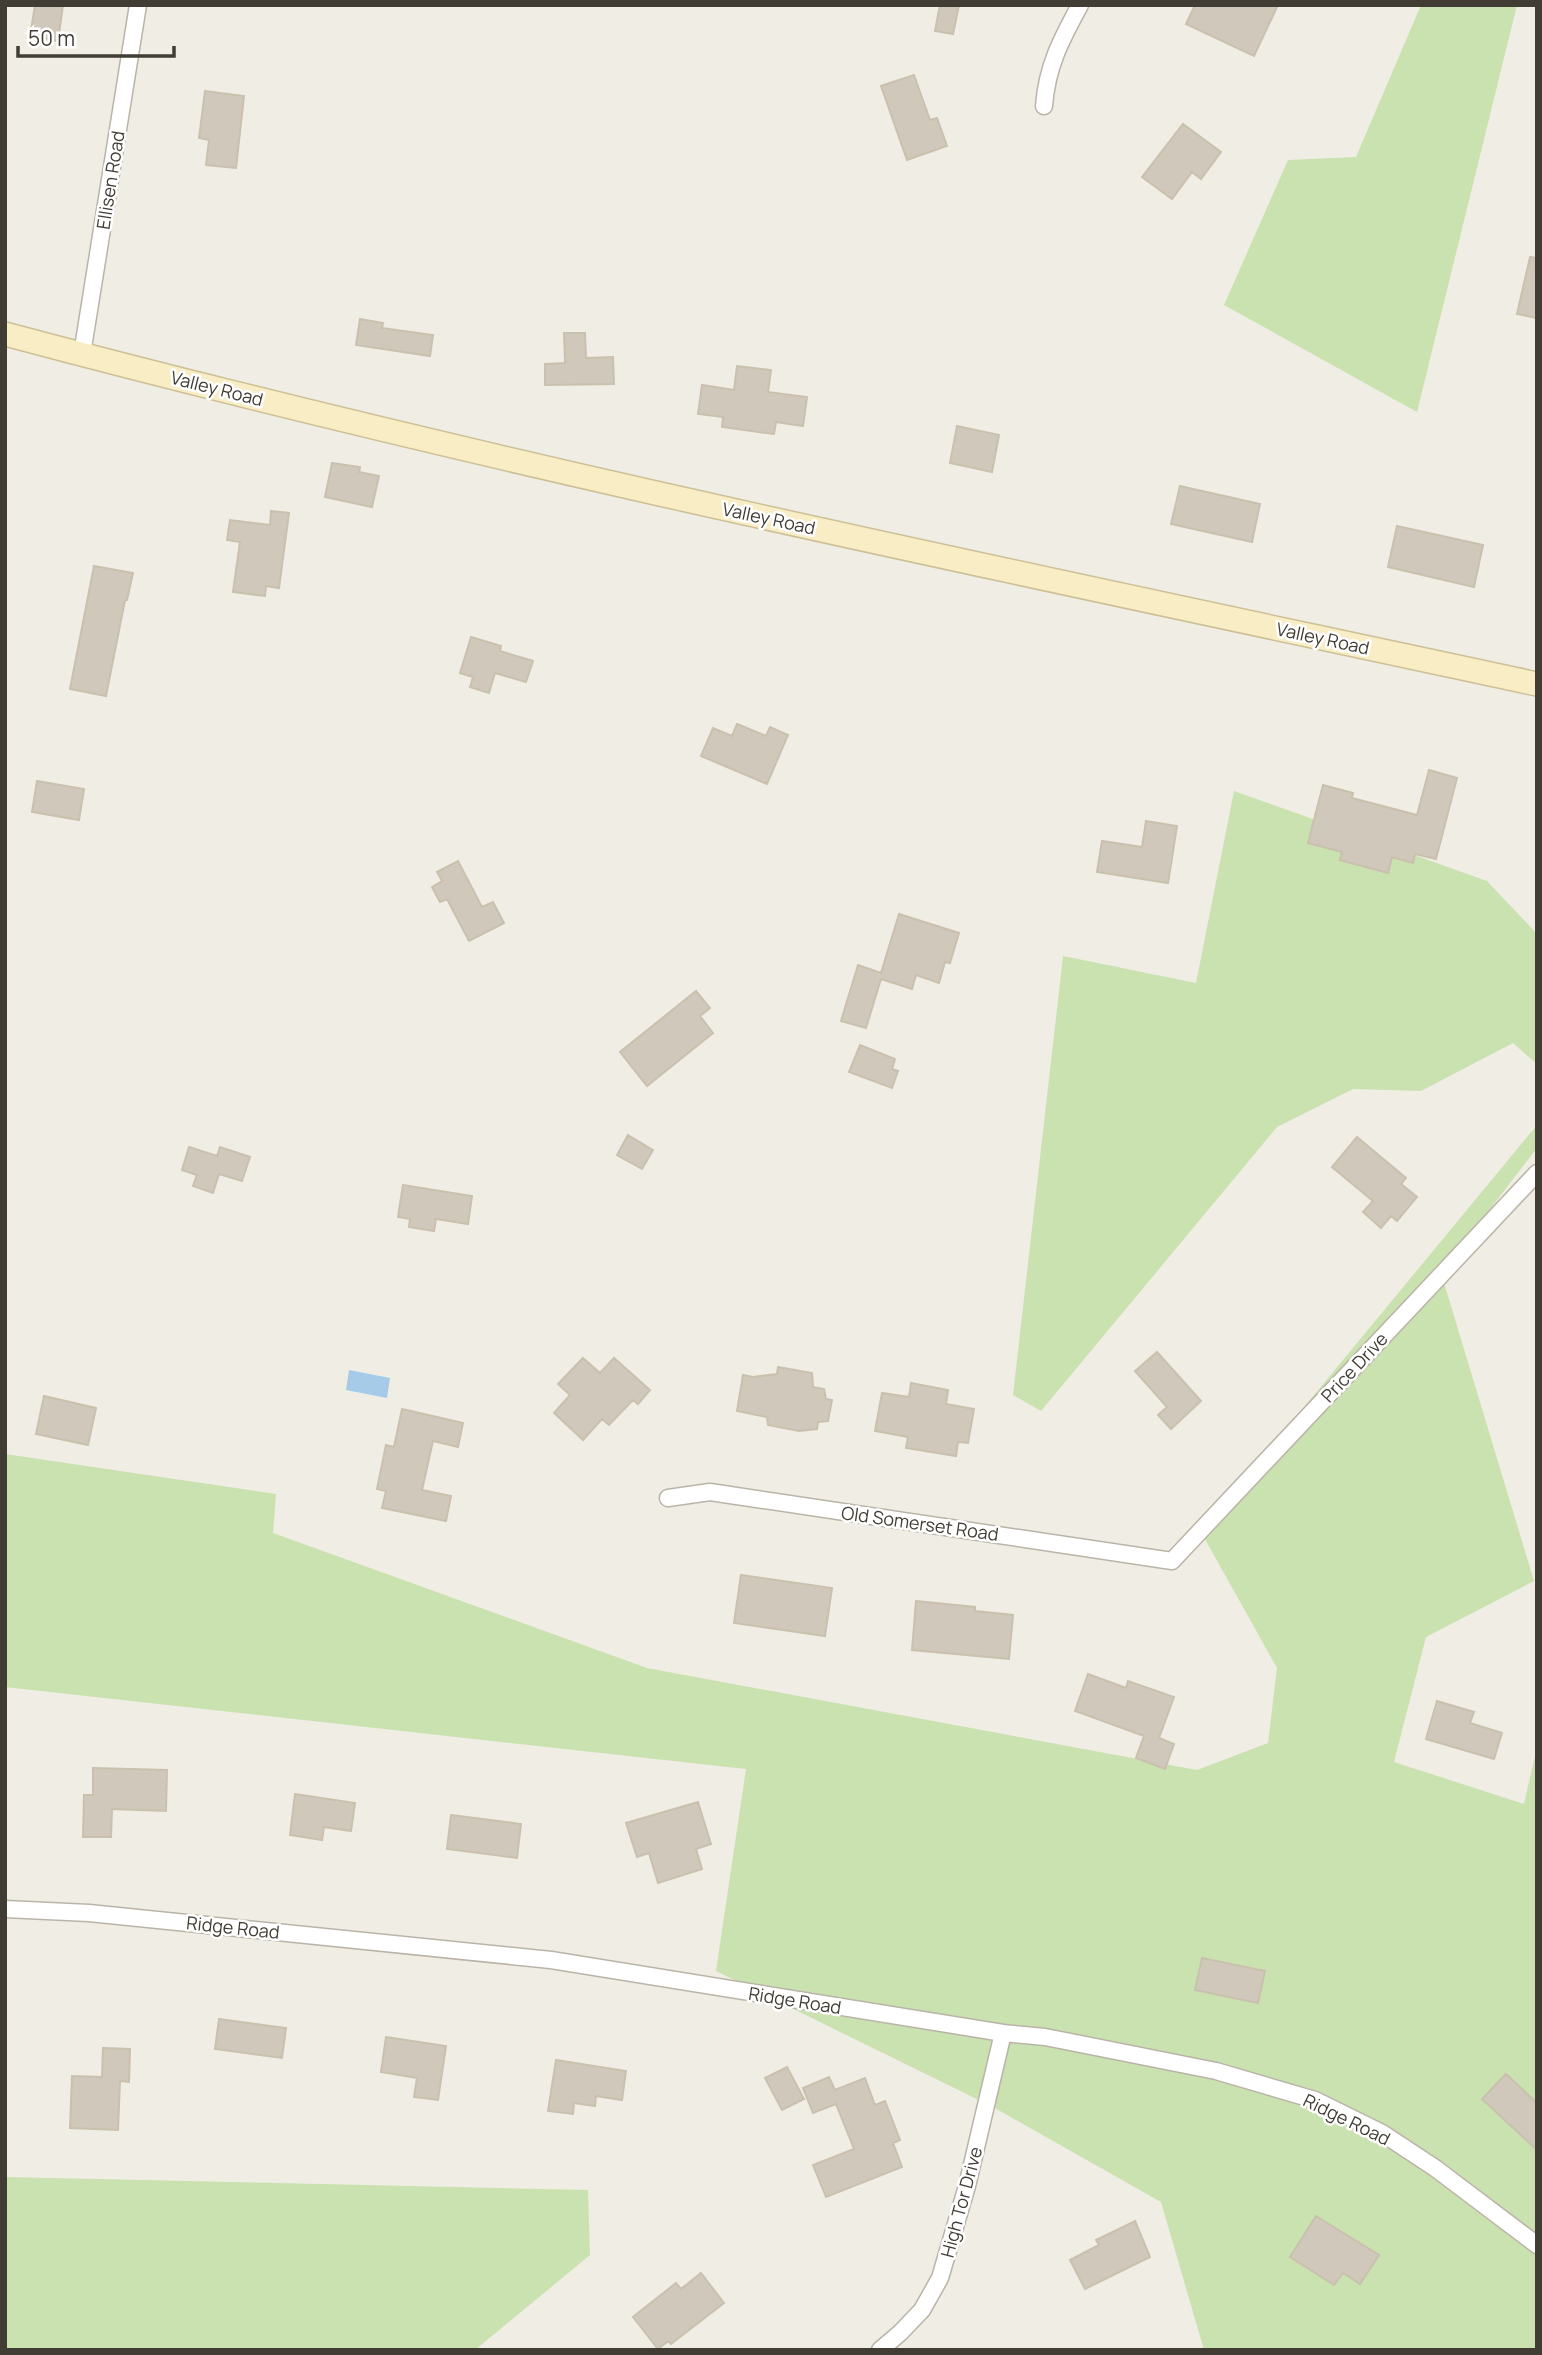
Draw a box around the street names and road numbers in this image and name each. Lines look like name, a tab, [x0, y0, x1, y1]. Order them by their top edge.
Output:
street label: Ellisen Road	[90, 129, 130, 231]
street label: Valley Road	[168, 365, 266, 411]
street label: Valley Road	[720, 496, 818, 540]
street label: Valley Road	[1274, 616, 1372, 660]
street label: Price Drive	[1315, 1327, 1393, 1407]
street label: Old Somerset Road	[840, 1500, 1000, 1546]
street label: Ridge Road	[185, 1910, 281, 1944]
street label: Ridge Road	[747, 1981, 843, 2019]
street label: Ridge Road	[1300, 2088, 1394, 2150]
street label: High Tor Drive	[935, 2144, 987, 2260]

